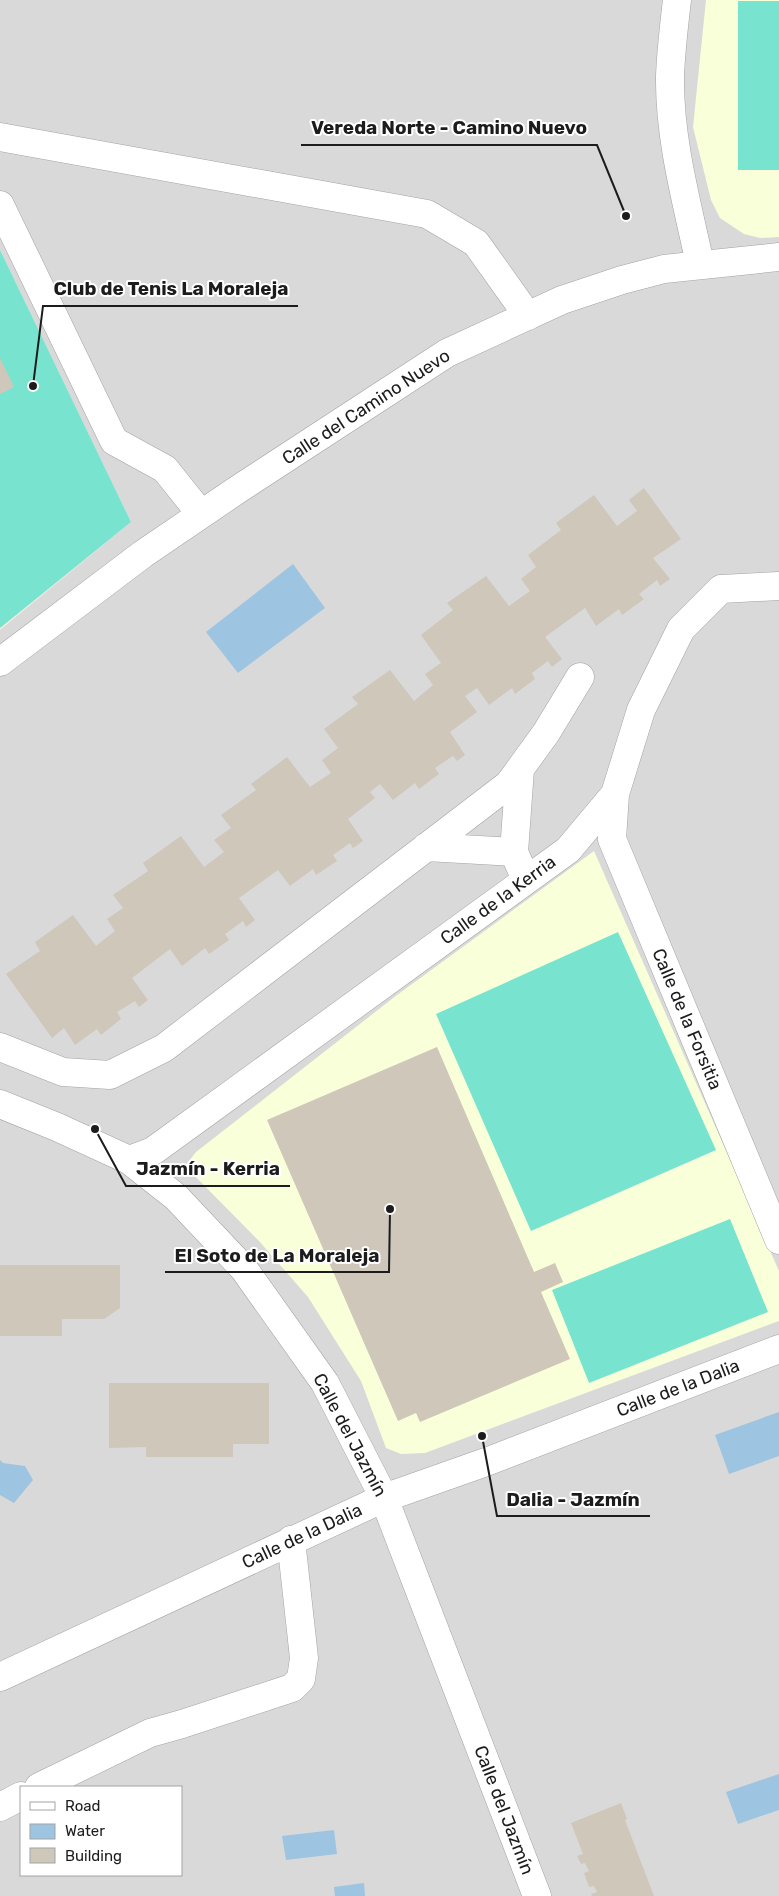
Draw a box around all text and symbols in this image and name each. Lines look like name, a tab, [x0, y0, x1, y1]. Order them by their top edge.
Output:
callout: Vereda Norte - Camino Nuevo	[301, 111, 597, 145]
text: Vereda Norte - Camino Nuevo	[311, 116, 587, 139]
callout: Club de Tenis La Moraleja	[43, 272, 298, 306]
text: Club de Tenis La Moraleja	[54, 277, 288, 300]
street label: Calle del Camino Nuevo	[278, 344, 454, 470]
street label: Calle de la Kerria	[436, 851, 560, 949]
street label: Calle de la Forsitia	[647, 945, 727, 1093]
callout: Jazmín - Kerria	[126, 1152, 290, 1186]
text: Jazmín - Kerria	[136, 1157, 280, 1180]
callout: El Soto de La Moraleja	[165, 1238, 389, 1272]
text: El Soto de La Moraleja	[175, 1244, 379, 1267]
street label: Calle de la Dalia	[613, 1354, 743, 1422]
street label: Calle del Jazmín	[308, 1370, 392, 1500]
callout: Dalia - Jazmín	[497, 1482, 650, 1516]
text: Dalia - Jazmín	[506, 1488, 640, 1511]
street label: Calle de la Dalia	[238, 1499, 366, 1573]
street label: Calle del Jazmín	[469, 1742, 539, 1878]
legend	[20, 1786, 182, 1876]
text: Road	[65, 1797, 101, 1815]
text: Water	[65, 1822, 105, 1840]
text: Building	[65, 1847, 122, 1865]

